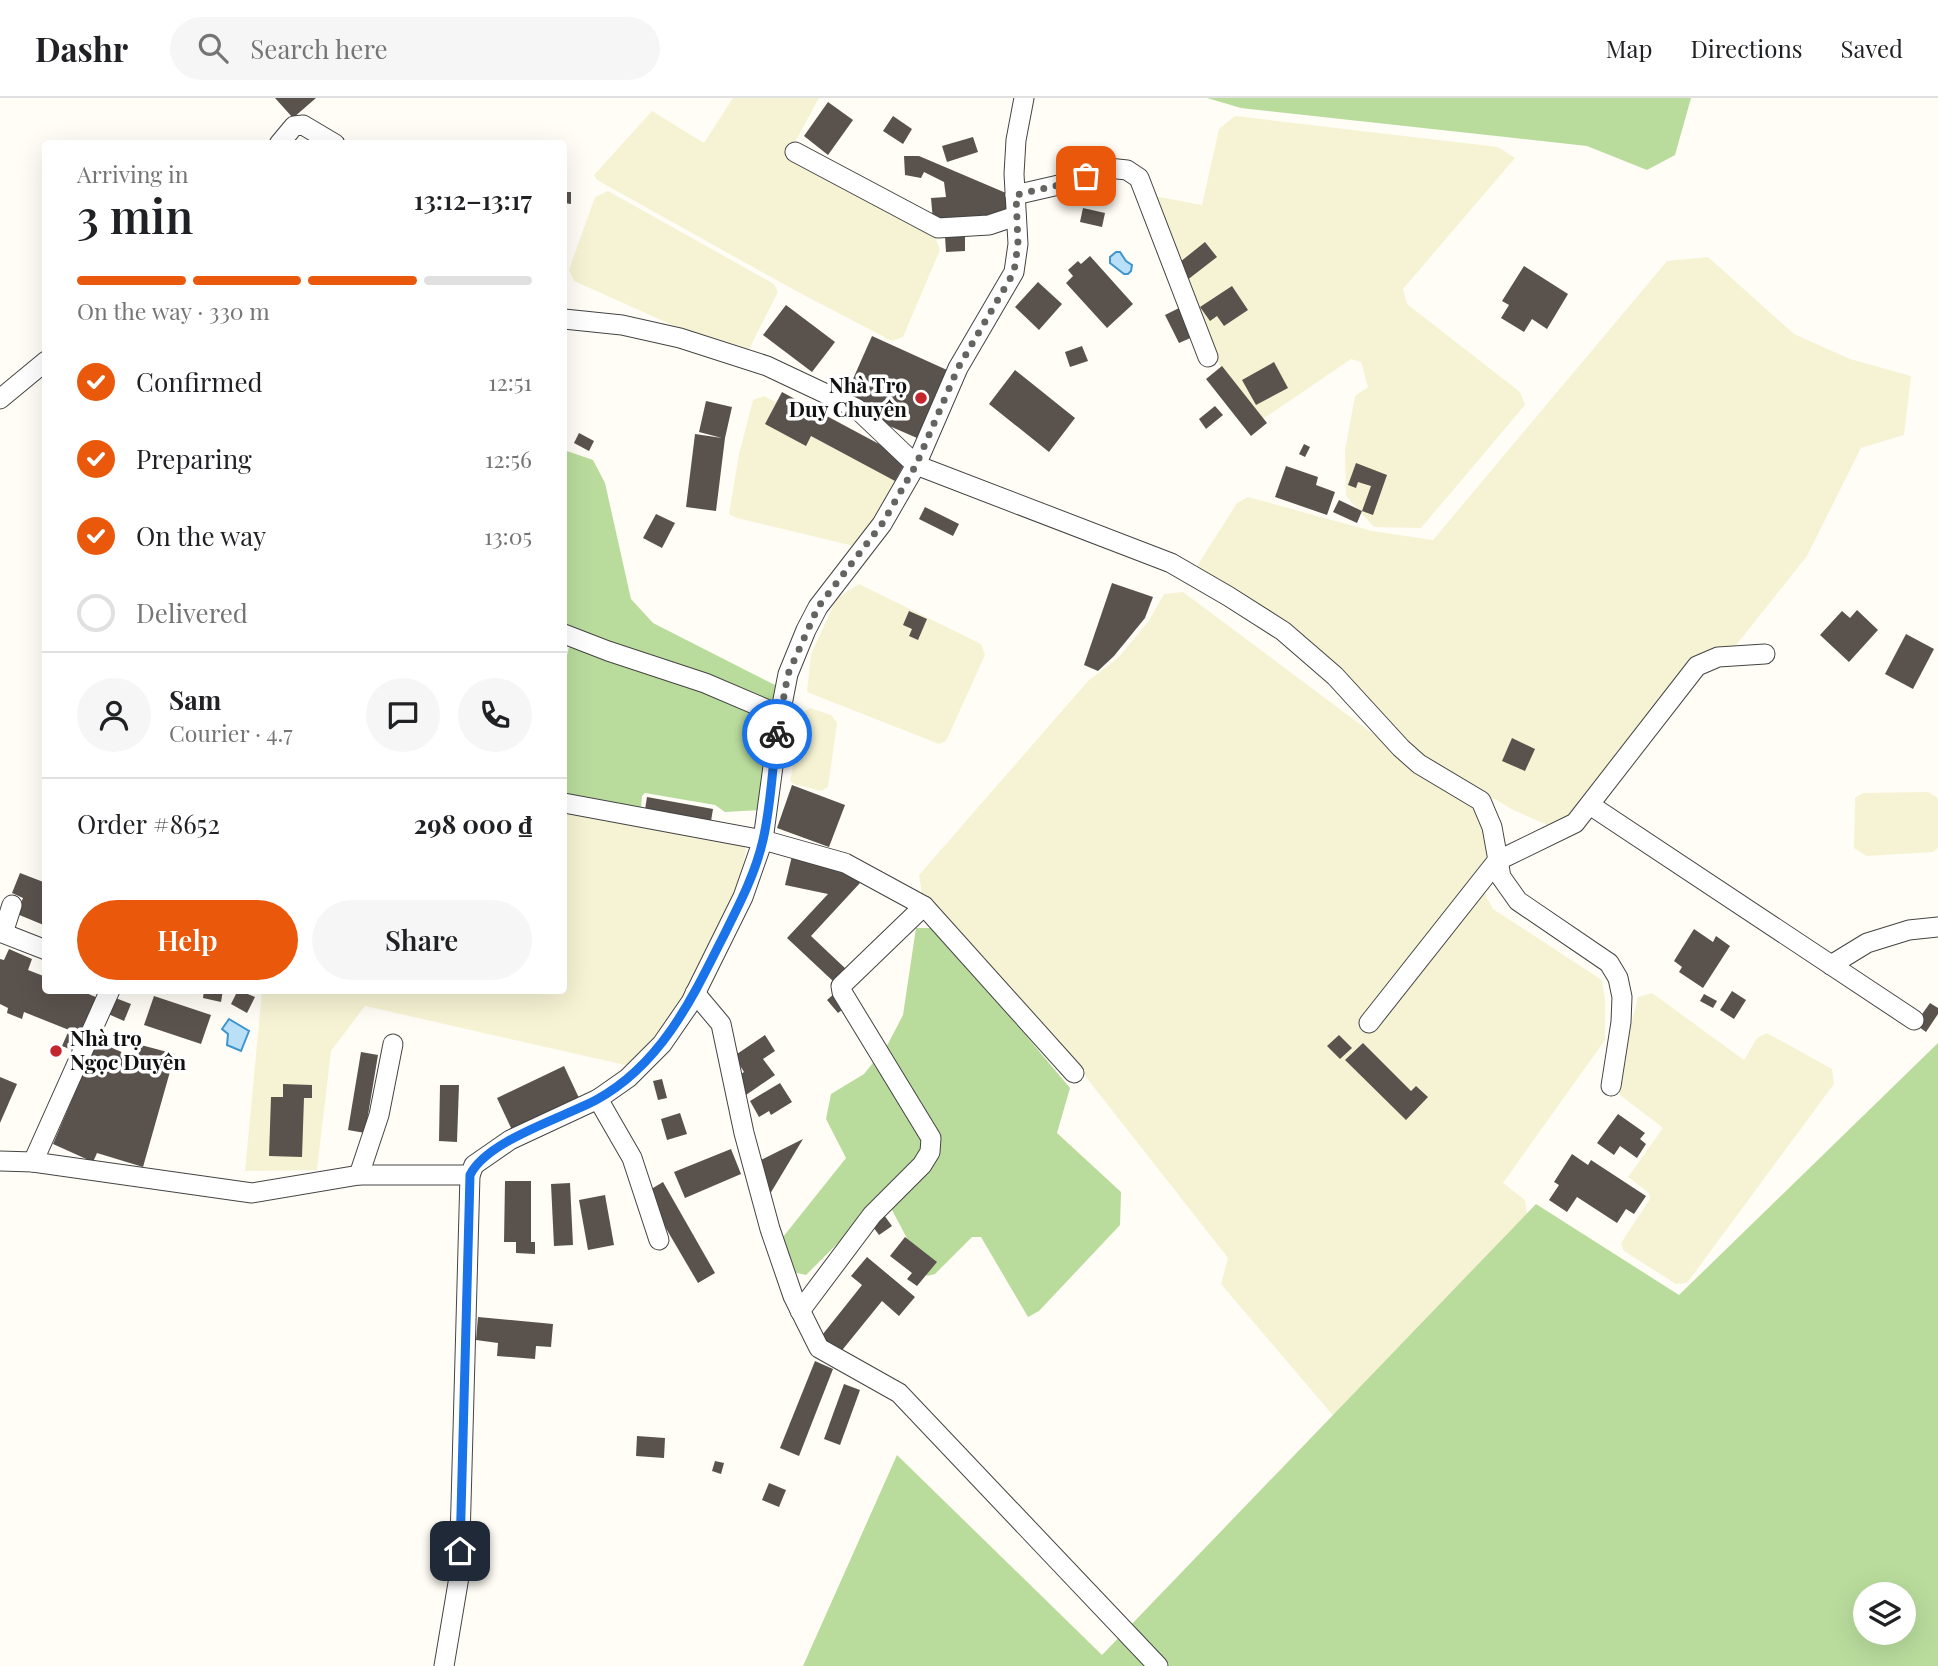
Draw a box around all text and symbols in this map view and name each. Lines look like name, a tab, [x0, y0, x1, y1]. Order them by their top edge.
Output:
search box	[170, 17, 660, 80]
text: Dashr	[35, 26, 128, 70]
icon: search	[194, 29, 232, 67]
text: Search here	[250, 31, 388, 66]
text: Map	[1606, 32, 1652, 64]
text: Directions	[1690, 32, 1803, 64]
text: Saved	[1841, 32, 1903, 64]
pin	[1056, 146, 1116, 206]
icon: bag	[1067, 157, 1105, 195]
text: Arriving in	[77, 158, 189, 189]
text: 13:12–13:17	[414, 182, 532, 217]
text: 3 min	[77, 184, 193, 246]
text: On the way · 330 m	[77, 295, 270, 326]
icon: check	[77, 363, 115, 401]
text: Confirmed	[136, 364, 263, 399]
text: 12:51	[488, 366, 532, 397]
place label: Nhà Trọ Duy Chuyên	[789, 370, 907, 422]
marker: Nhà Trọ Duy Chuyên	[913, 390, 929, 406]
icon: check	[77, 440, 115, 478]
text: Preparing	[136, 441, 252, 476]
text: 12:56	[485, 443, 532, 474]
icon: check	[77, 517, 115, 555]
text: On the way	[136, 518, 266, 553]
text: 13:05	[484, 520, 532, 551]
text: Delivered	[136, 595, 248, 630]
button: person	[77, 678, 151, 752]
button: chat	[366, 678, 440, 752]
button: phone	[458, 678, 532, 752]
text: Sam	[169, 682, 221, 717]
courier	[742, 699, 812, 769]
icon: bike	[758, 715, 796, 753]
text: Courier · 4.7	[169, 717, 293, 748]
text: Order #8652	[77, 806, 220, 841]
text: 298 000 ₫	[414, 806, 532, 841]
button: Help	[77, 900, 298, 980]
button: Share	[312, 900, 532, 980]
place label: Nhà trọ Ngọc Duyên	[70, 1023, 186, 1075]
marker: Nhà trọ Ngọc Duyên	[48, 1043, 64, 1059]
pin	[430, 1521, 490, 1581]
icon: home	[441, 1532, 479, 1570]
map controls	[1853, 1582, 1916, 1645]
button: layers	[1853, 1582, 1916, 1645]

